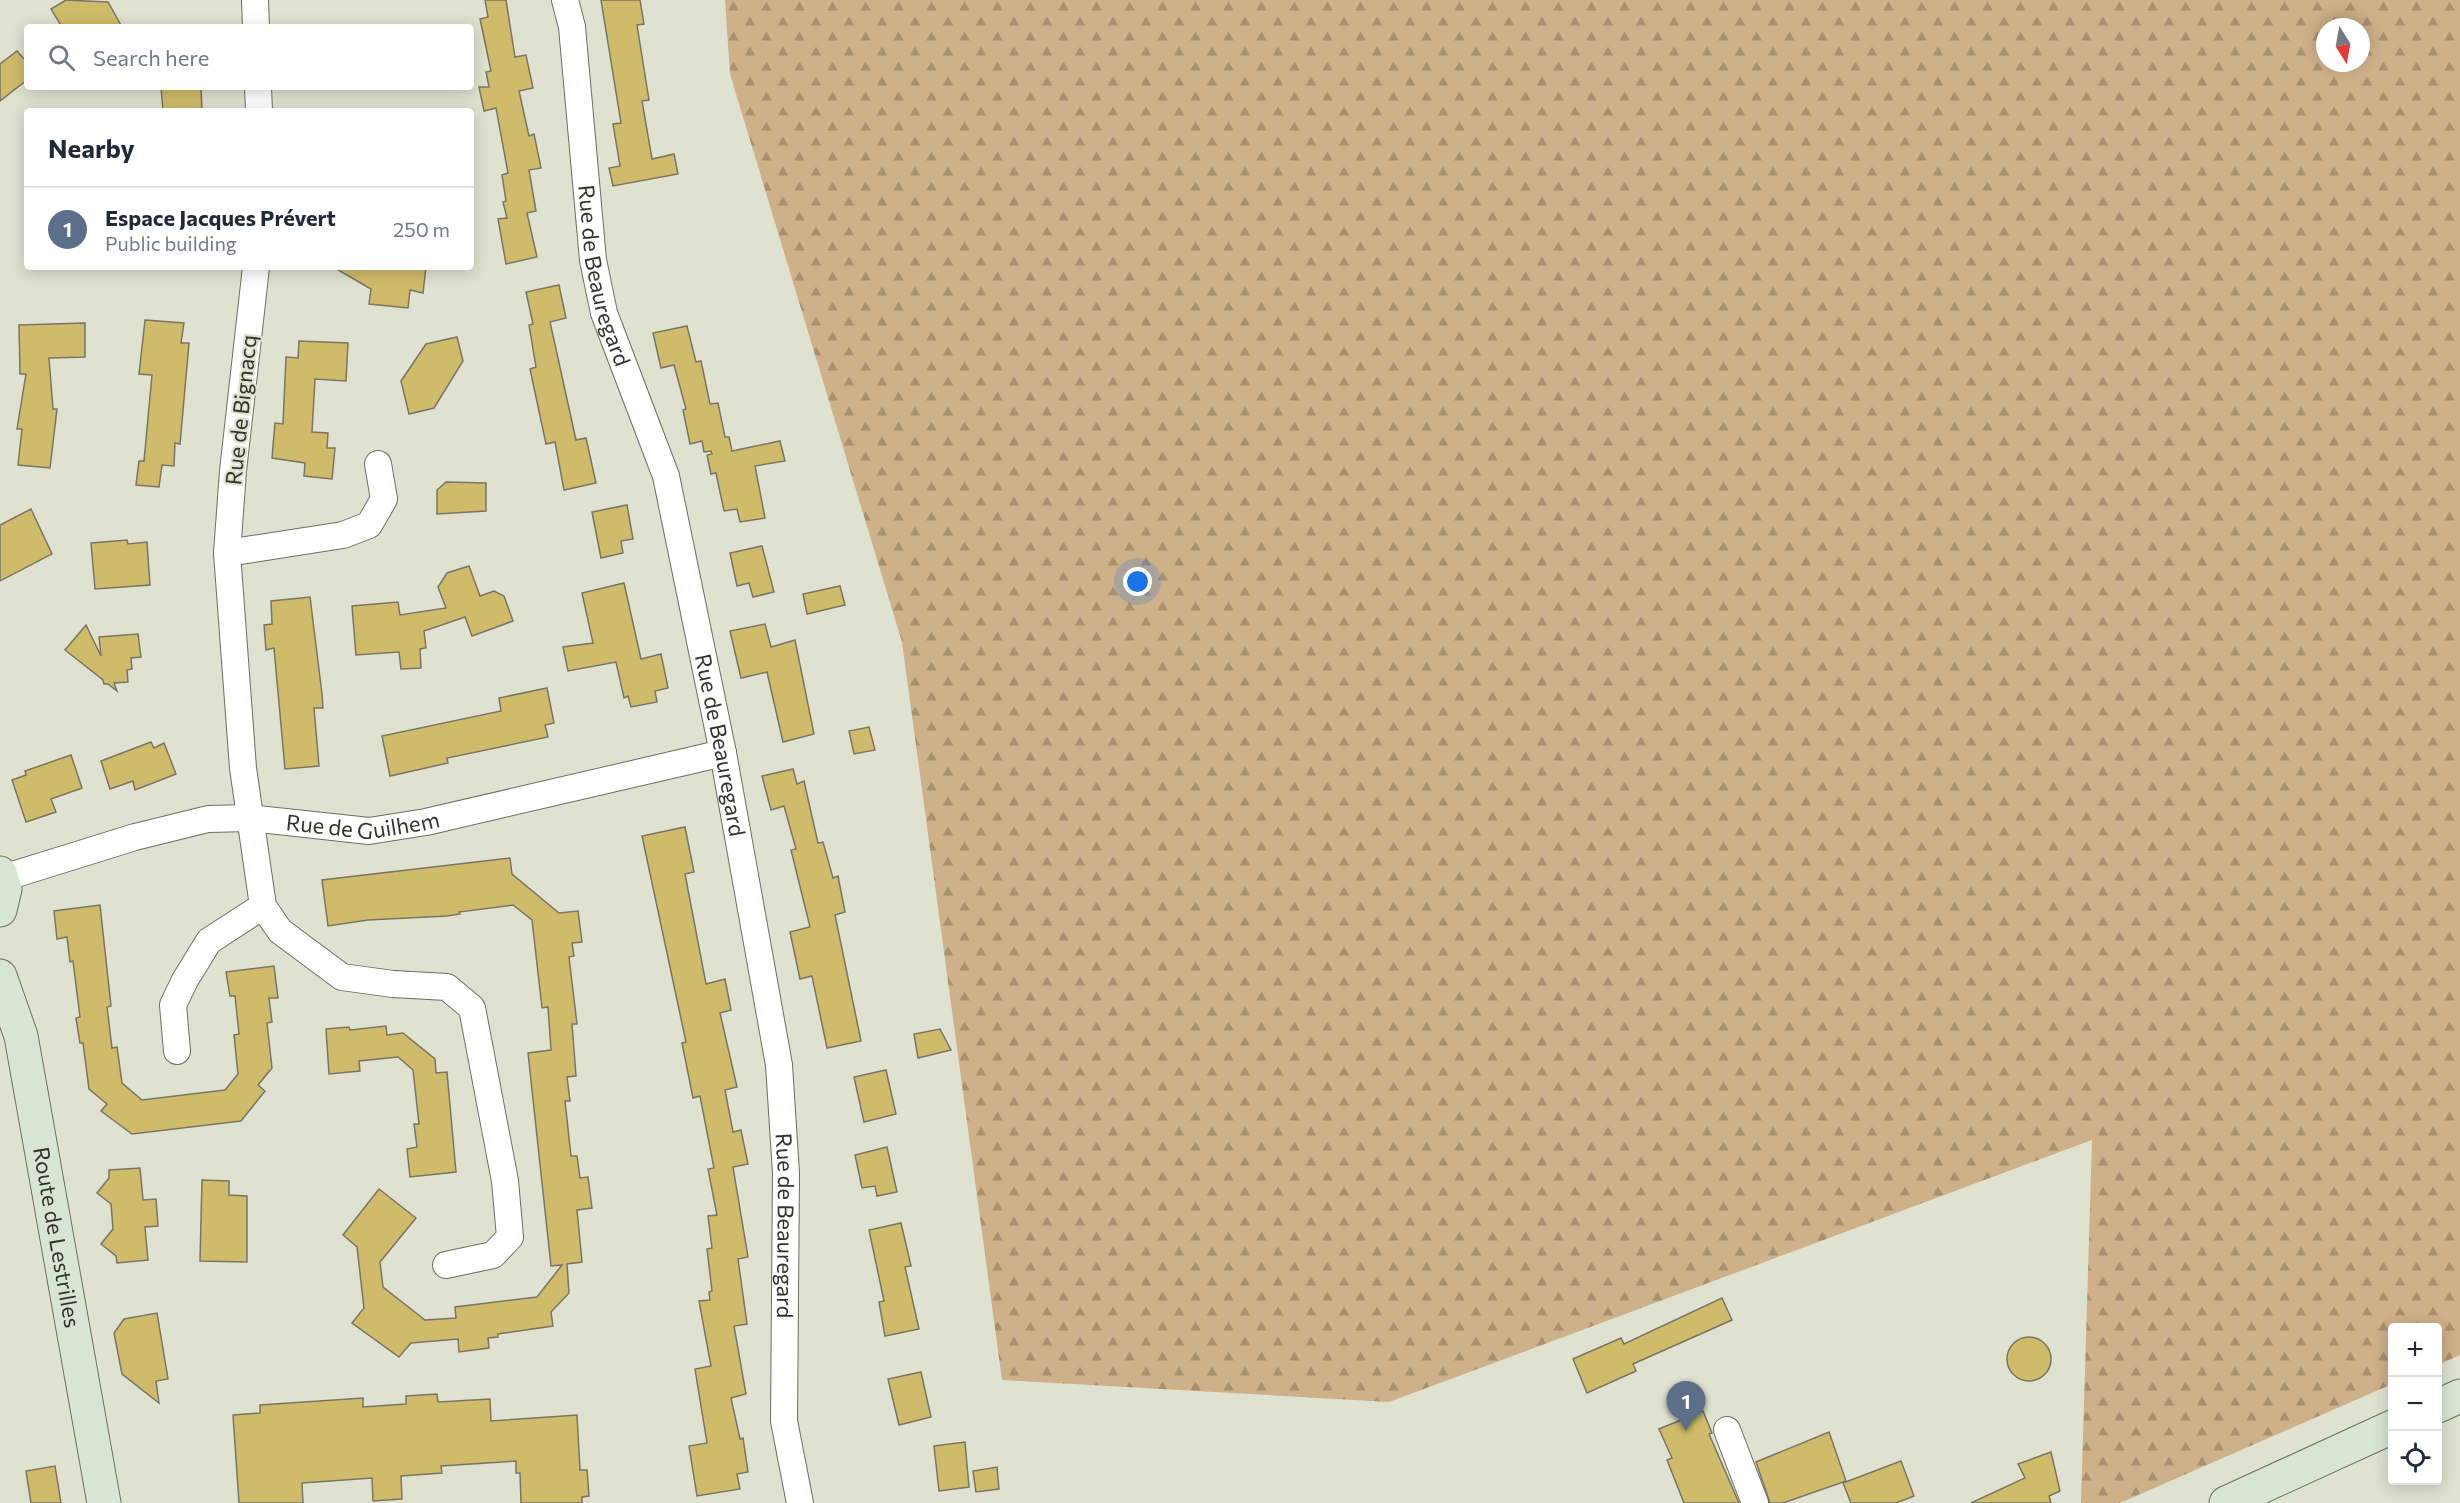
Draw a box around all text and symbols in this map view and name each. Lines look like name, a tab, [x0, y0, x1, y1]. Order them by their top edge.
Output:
north arrow	[2316, 18, 2370, 72]
search box	[24, 24, 474, 90]
icon: search	[45, 41, 78, 74]
text: Search here	[93, 44, 209, 71]
text: Nearby	[48, 132, 135, 163]
street label: Rue de Beauregard	[573, 184, 637, 370]
text: Espace Jacques Prévert	[105, 204, 336, 231]
text: 1	[63, 217, 72, 241]
text: 250 m	[393, 217, 450, 241]
text: Public building	[105, 231, 237, 255]
street label: Rue de Bignacq	[219, 334, 262, 486]
your location	[1123, 567, 1152, 596]
street label: Rue de Beauregard	[690, 651, 752, 838]
street label: Rue de Guilhem	[285, 805, 442, 844]
street label: Rue de Beauregard	[770, 1132, 800, 1318]
street label: Route de Lestrilles	[28, 1145, 87, 1330]
map controls	[2388, 1323, 2442, 1485]
button: +	[2388, 1323, 2442, 1377]
button: −	[2388, 1377, 2442, 1431]
pin: 1	[1666, 1382, 1706, 1431]
button: locate	[2388, 1431, 2442, 1485]

